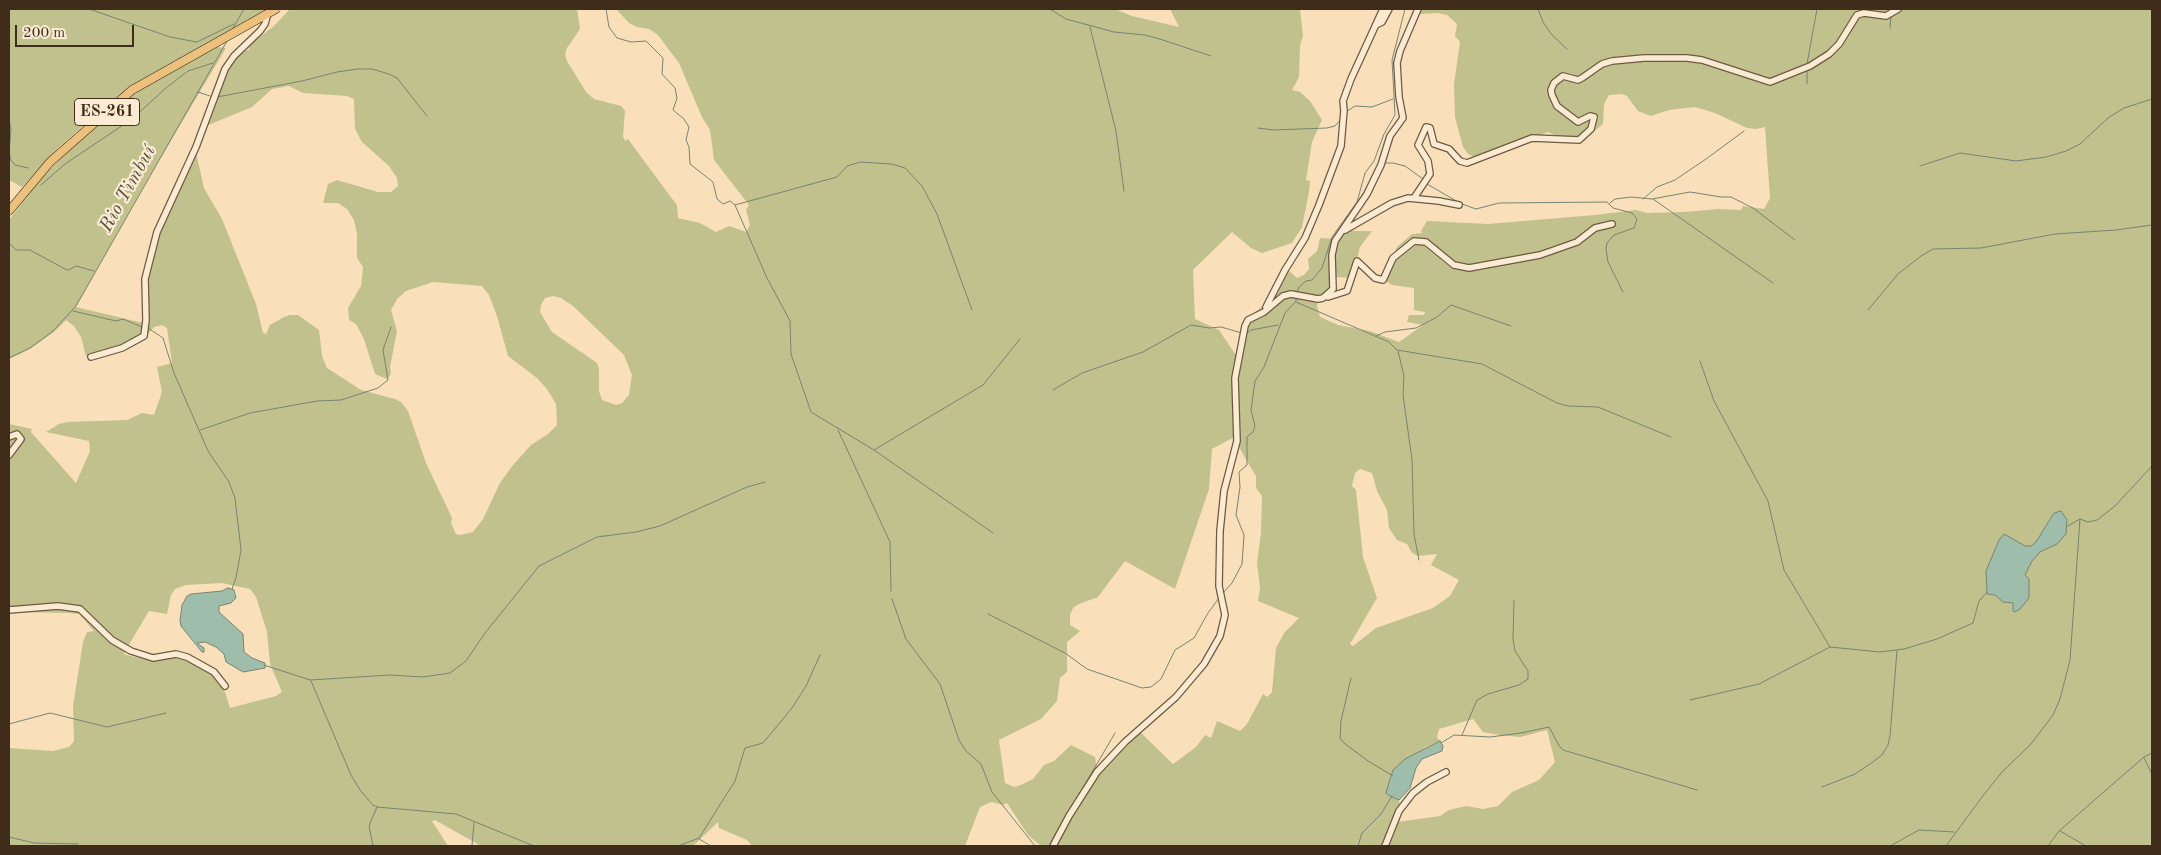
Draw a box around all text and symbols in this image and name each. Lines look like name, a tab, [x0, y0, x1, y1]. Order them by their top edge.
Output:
scale bar	[18, 15, 136, 47]
text: 200 m	[23, 26, 65, 41]
road number: ES-261	[74, 98, 140, 125]
water label: Rio Timbuí	[95, 142, 161, 236]

